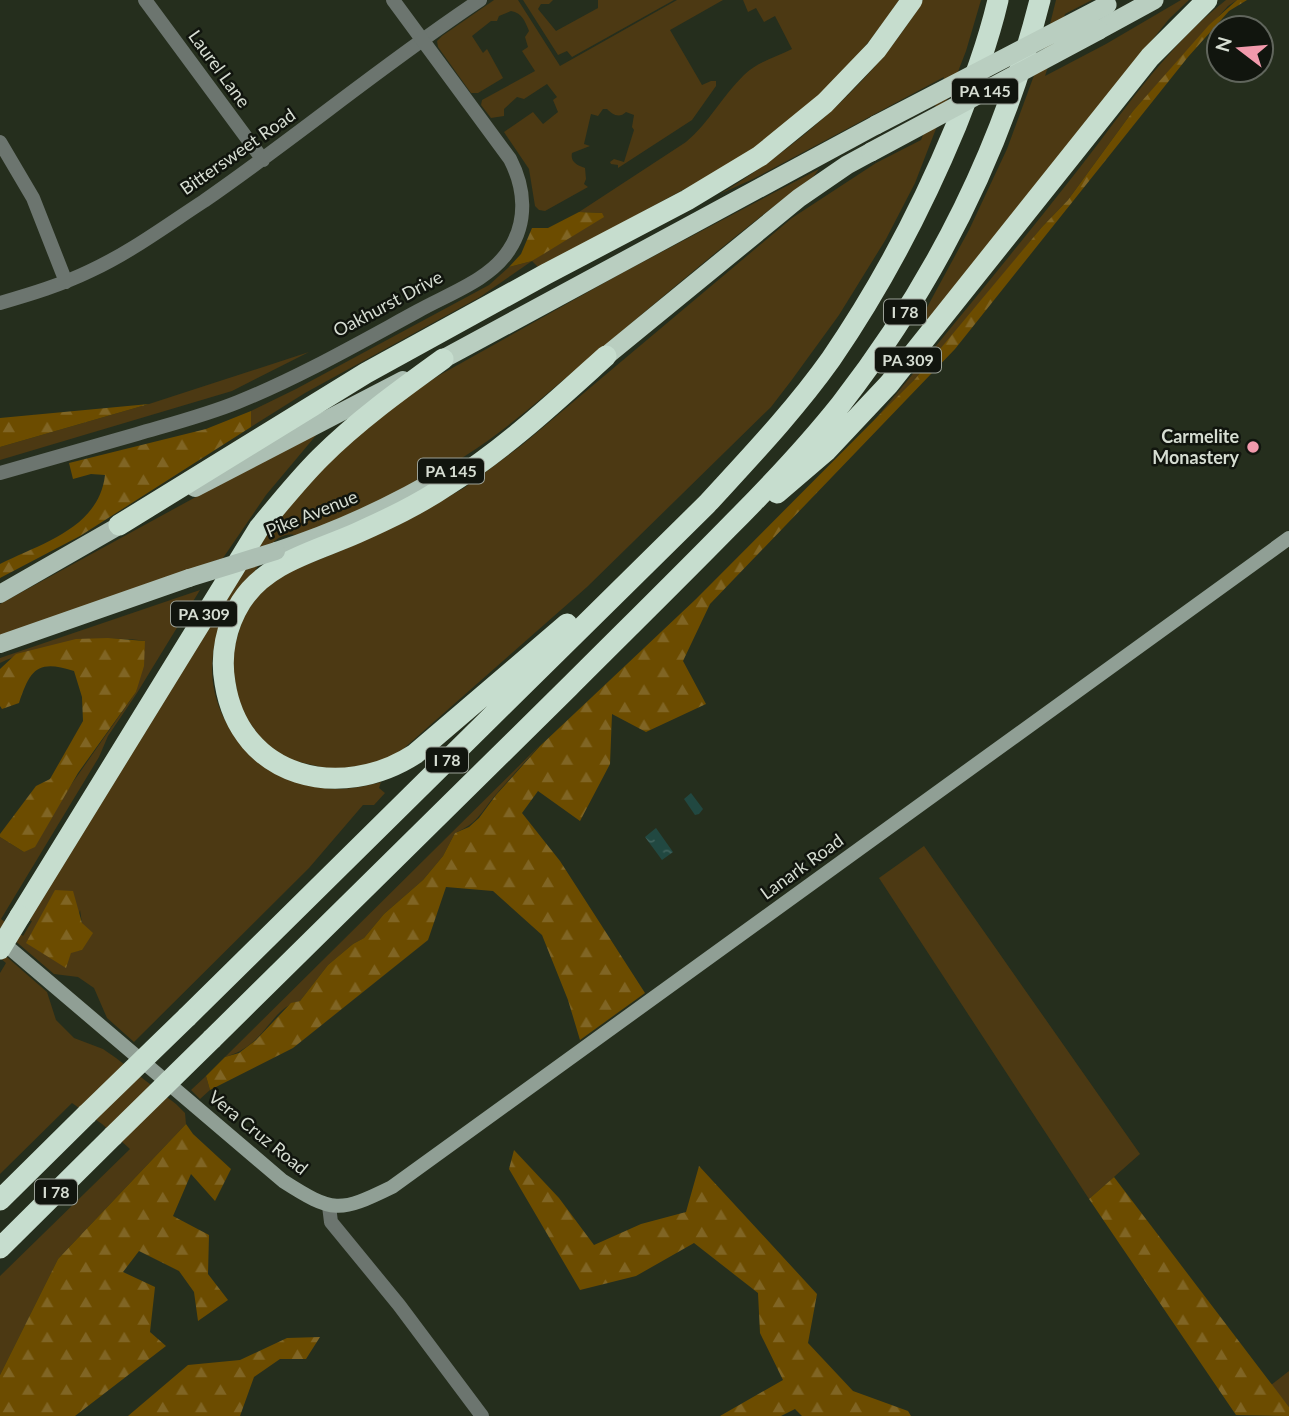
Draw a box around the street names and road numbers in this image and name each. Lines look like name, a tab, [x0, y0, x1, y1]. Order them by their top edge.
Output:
street label: Laurel Lane	[184, 25, 255, 111]
road number: PA 145	[952, 78, 1018, 104]
street label: Bittersweet Road	[176, 103, 299, 199]
street label: Oakhurst Drive	[329, 265, 446, 341]
road number: I 78	[884, 300, 926, 324]
road number: PA 309	[875, 348, 941, 372]
road number: PA 145	[418, 458, 484, 484]
street label: Pike Avenue	[263, 485, 361, 541]
road number: PA 309	[171, 601, 237, 626]
road number: I 78	[426, 748, 468, 772]
street label: Lanark Road	[756, 829, 847, 904]
street label: Vera Cruz Road	[204, 1085, 313, 1179]
road number: I 78	[35, 1180, 77, 1204]

